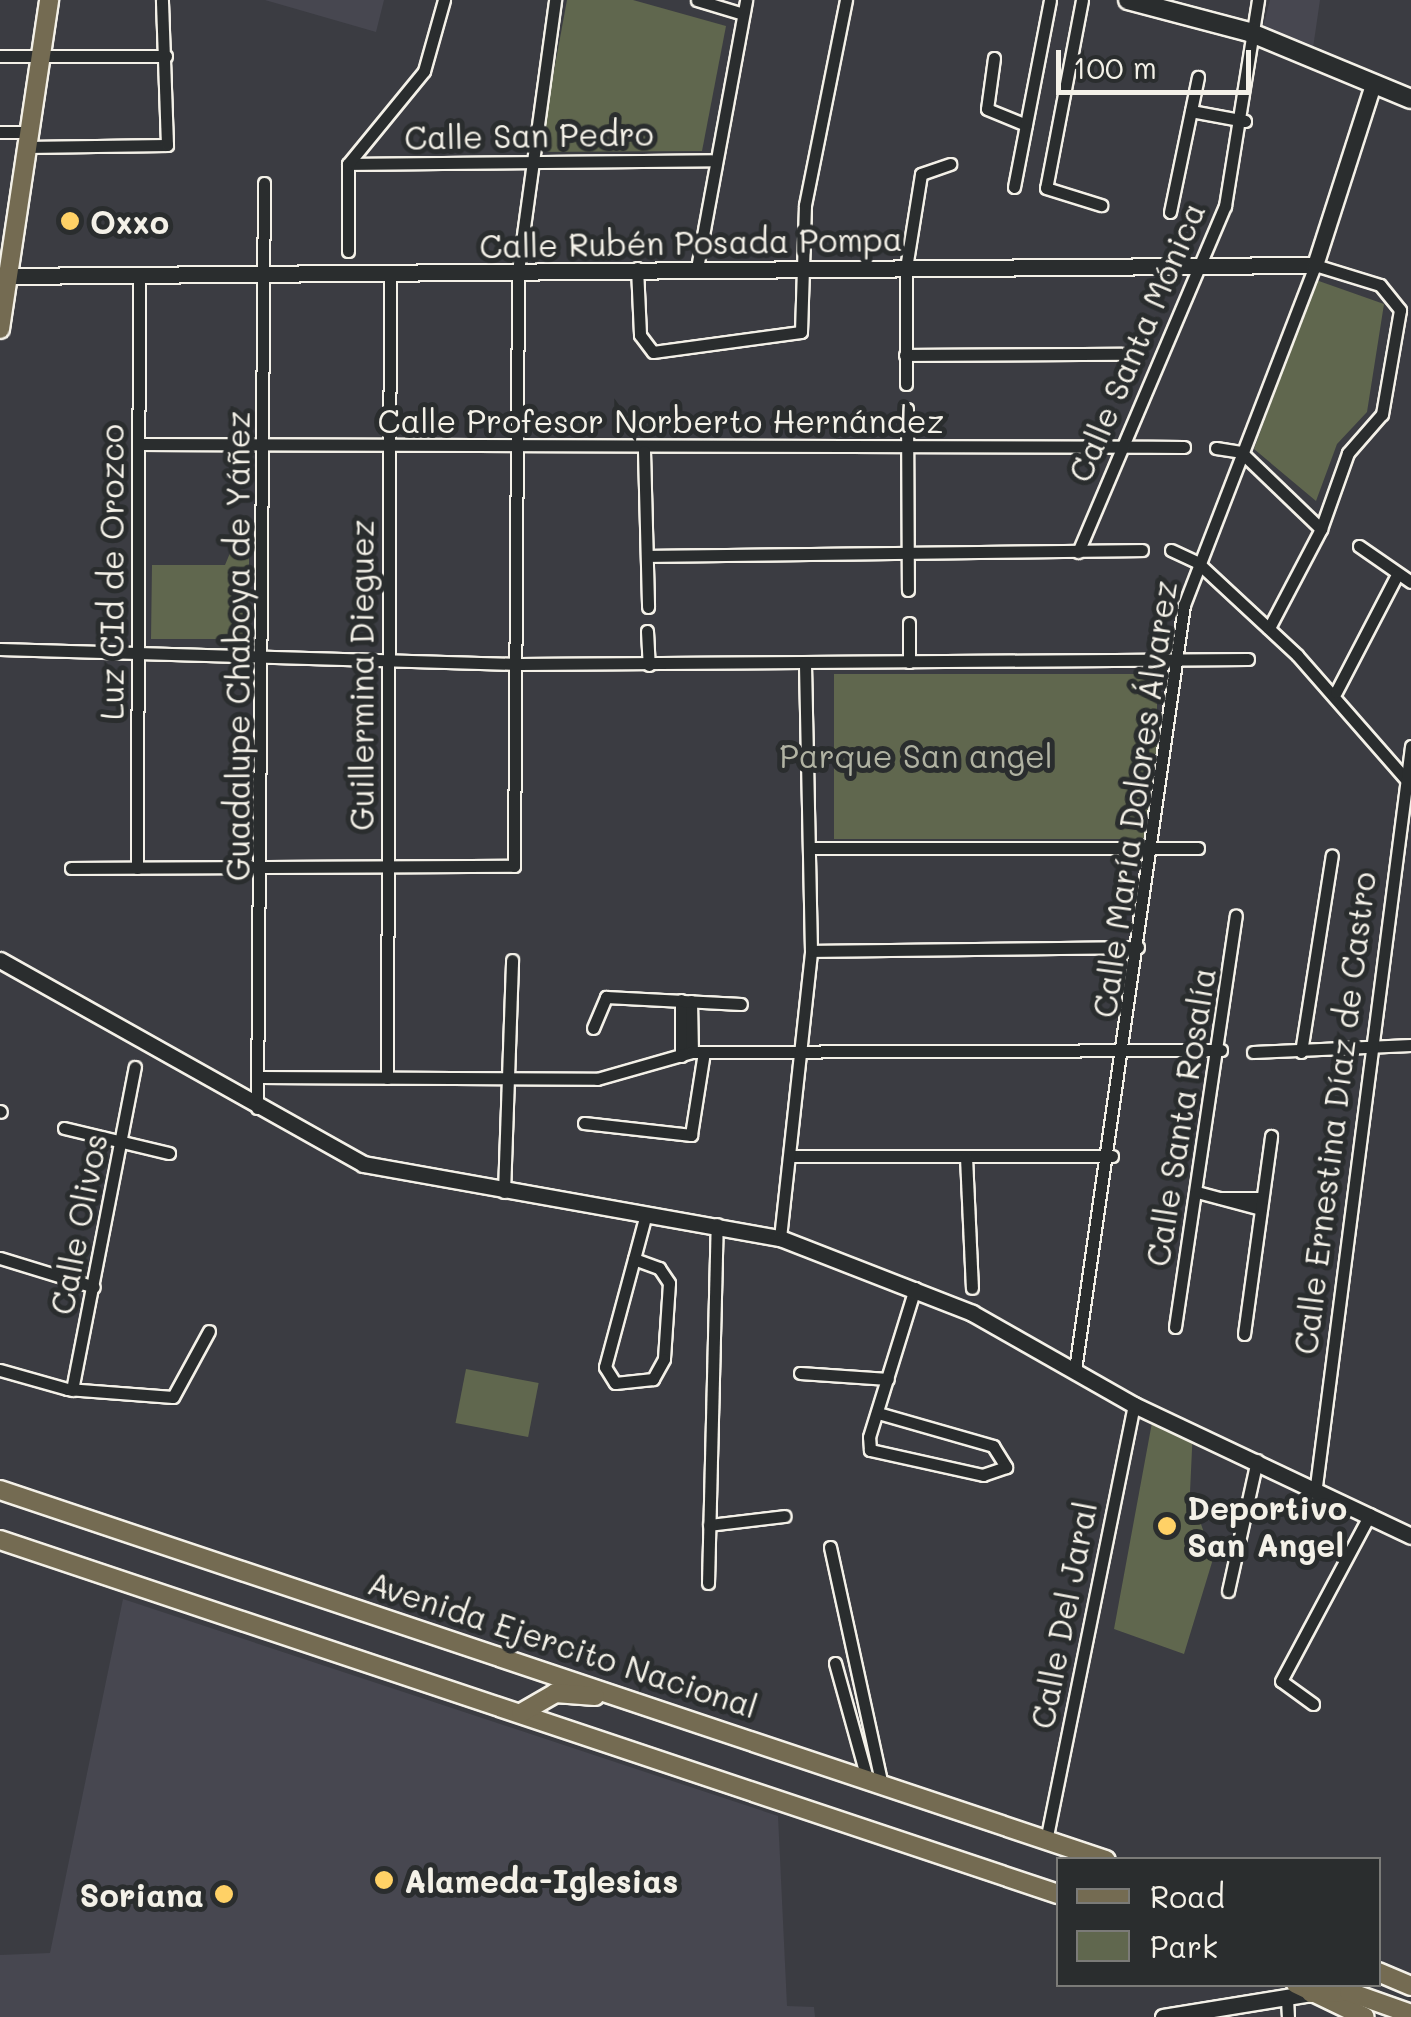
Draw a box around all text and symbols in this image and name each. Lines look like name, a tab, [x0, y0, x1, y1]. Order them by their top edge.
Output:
scale bar	[1061, 30, 1256, 92]
text: 100 m	[1073, 47, 1157, 87]
street label: Calle San Pedro	[404, 114, 654, 156]
street label: Calle Santa Mónica	[1060, 197, 1212, 487]
place label: Oxxo	[90, 202, 169, 240]
marker: Oxxo	[59, 210, 81, 232]
street label: Calle Rubén Posada Pompa	[479, 219, 903, 265]
street label: Calle Profesor Norberto Hernández	[378, 401, 944, 439]
street label: Guadalupe Chaboya de Yáñez	[218, 411, 256, 881]
street label: Luz CId de Orozco	[92, 424, 130, 720]
street label: Guillermina Dieguez	[342, 519, 380, 831]
street label: Calle María Dolores Álvarez	[1084, 578, 1184, 1020]
park label: Parque San angel	[779, 736, 1053, 774]
street label: Calle Ernestina Díaz de Castro	[1285, 869, 1383, 1357]
street label: Calle Santa Rosalía	[1137, 965, 1223, 1269]
street label: Calle Olivos	[42, 1130, 114, 1318]
place label: Deportivo San Angel	[1187, 1489, 1347, 1564]
street label: Calle Del Jaral	[1022, 1498, 1104, 1732]
marker: Deportivo San Angel	[1156, 1515, 1178, 1537]
street label: Avenida Ejercito Nacional	[363, 1563, 763, 1725]
legend	[1056, 1857, 1381, 1987]
place label: Alameda-Iglesias	[404, 1861, 678, 1899]
marker: Alameda-Iglesias	[373, 1869, 395, 1891]
place label: Soriana	[79, 1875, 204, 1913]
text: Road	[1150, 1876, 1225, 1916]
marker: Soriana	[213, 1883, 235, 1905]
text: Park	[1150, 1926, 1218, 1966]

